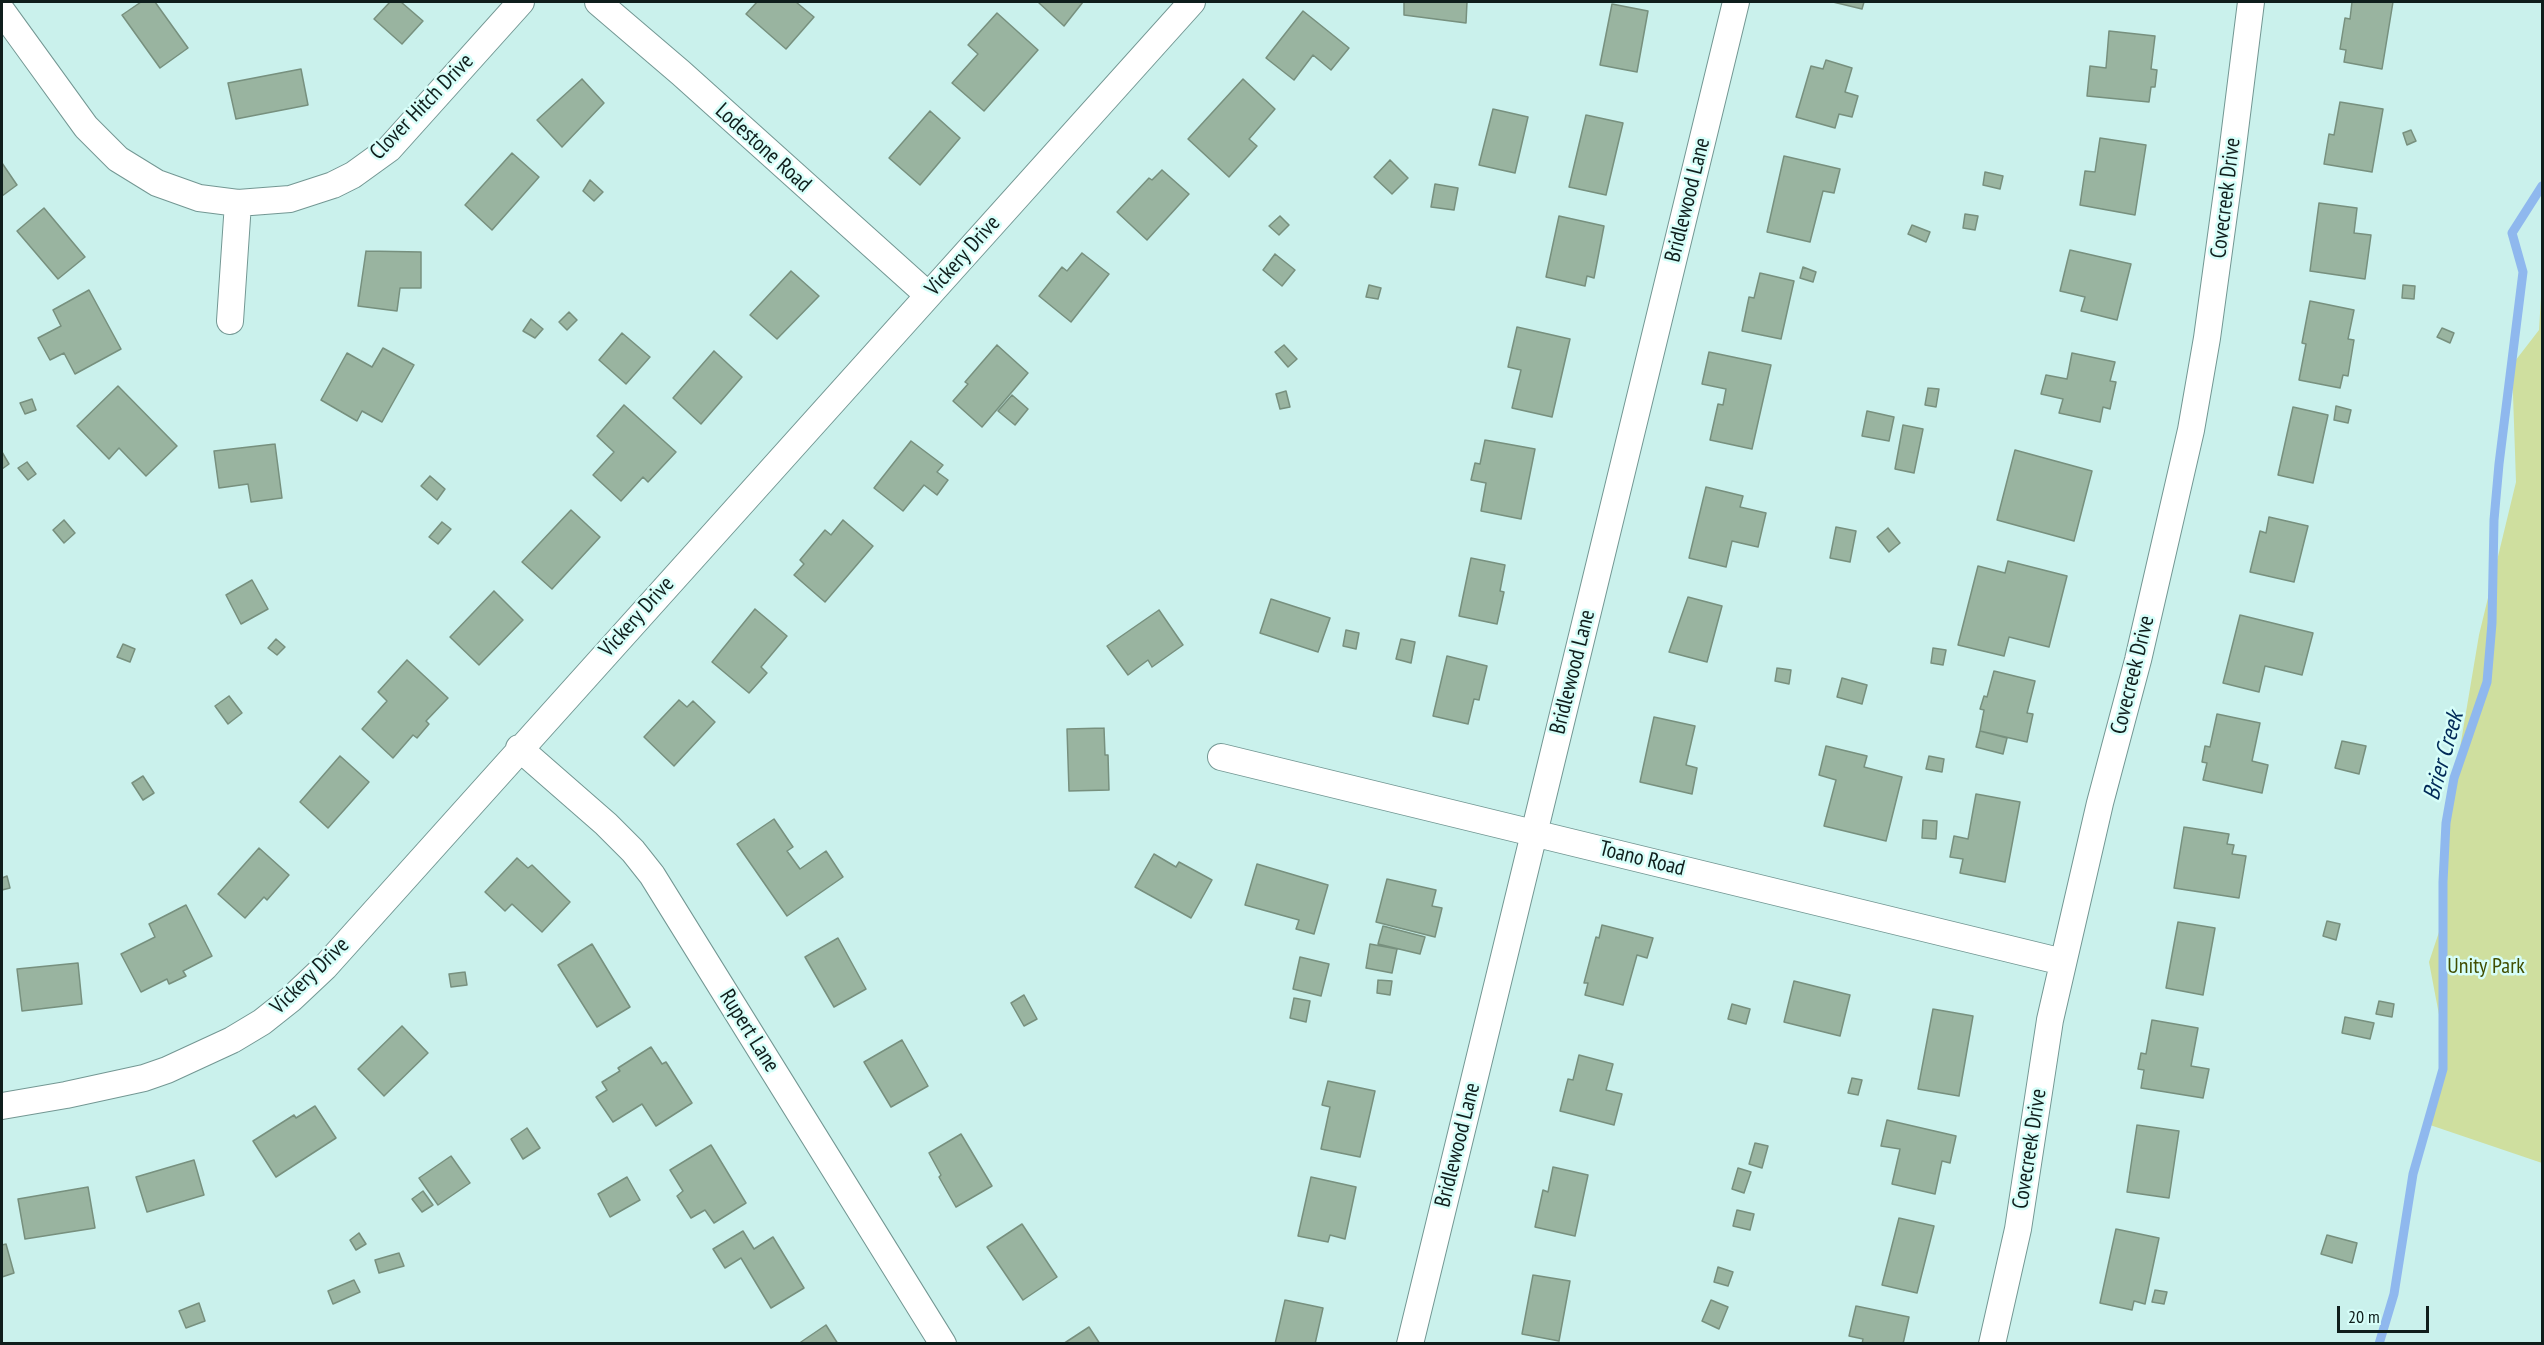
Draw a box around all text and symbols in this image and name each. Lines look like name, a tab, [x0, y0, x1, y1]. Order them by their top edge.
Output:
street label: Clover Hitch Drive	[365, 48, 479, 166]
street label: Lodestone Road	[710, 98, 816, 198]
street label: Bridlewood Lane	[1660, 135, 1716, 265]
street label: Covecreek Drive	[2206, 136, 2246, 260]
street label: Vickery Drive	[920, 210, 1006, 302]
street label: Vickery Drive	[594, 571, 680, 663]
street label: Bridlewood Lane	[1545, 607, 1601, 737]
street label: Covecreek Drive	[2106, 613, 2160, 737]
water label: Brier Creek	[2418, 708, 2470, 804]
street label: Toano Road	[1596, 836, 1688, 882]
street label: Vickery Drive	[265, 932, 355, 1020]
park label: Unity Park	[2447, 954, 2525, 980]
street label: Rupert Lane	[713, 985, 785, 1077]
street label: Bridlewood Lane	[1430, 1080, 1486, 1210]
street label: Covecreek Drive	[2007, 1087, 2053, 1211]
scale bar	[2340, 1294, 2432, 1332]
text: 20 m	[2348, 1305, 2380, 1328]

